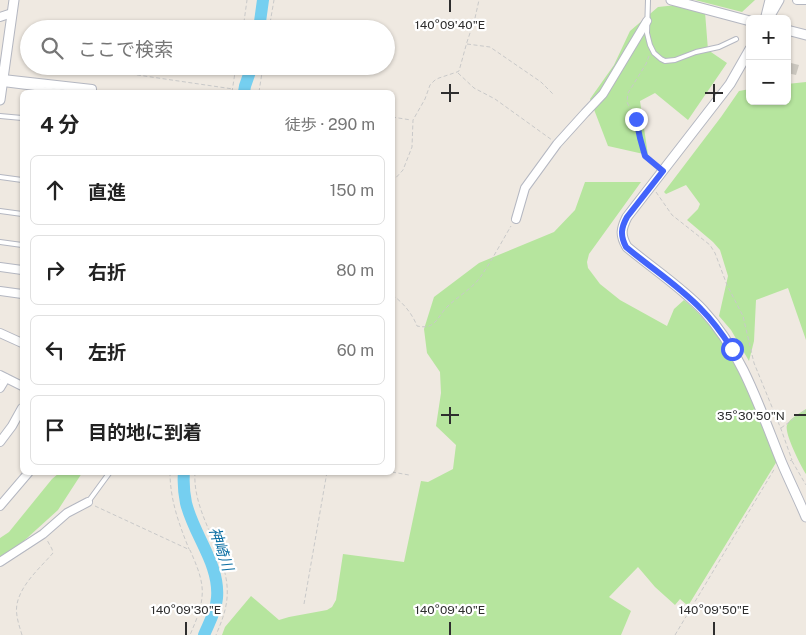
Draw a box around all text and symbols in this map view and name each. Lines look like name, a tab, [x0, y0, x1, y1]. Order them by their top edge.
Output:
map controls	[746, 15, 791, 105]
button: +	[746, 15, 791, 60]
text: 140°09'40"E	[415, 18, 485, 32]
search box	[20, 20, 395, 75]
icon: search	[38, 34, 66, 62]
text: ここで検索	[78, 38, 173, 60]
button: −	[746, 60, 791, 105]
route end	[625, 108, 648, 131]
text: 4 分	[40, 112, 80, 137]
text: 徒歩 · 290 m	[285, 115, 375, 134]
icon: ahead	[41, 176, 69, 204]
text: 直進	[88, 181, 126, 203]
text: 150 m	[330, 181, 374, 200]
icon: right	[41, 256, 69, 284]
text: 右折	[88, 261, 126, 283]
text: 80 m	[336, 261, 374, 280]
icon: left	[41, 336, 69, 364]
route start	[721, 338, 744, 361]
text: 左折	[88, 341, 126, 363]
text: 60 m	[337, 341, 374, 360]
text: 35°30'50"N	[717, 409, 785, 423]
icon: arrive	[41, 416, 69, 444]
text: 目的地に到着	[88, 421, 202, 443]
water label: 神崎川	[206, 525, 237, 575]
text: 140°09'30"E	[151, 603, 221, 617]
text: 140°09'40"E	[415, 603, 485, 617]
text: 140°09'50"E	[679, 603, 749, 617]

